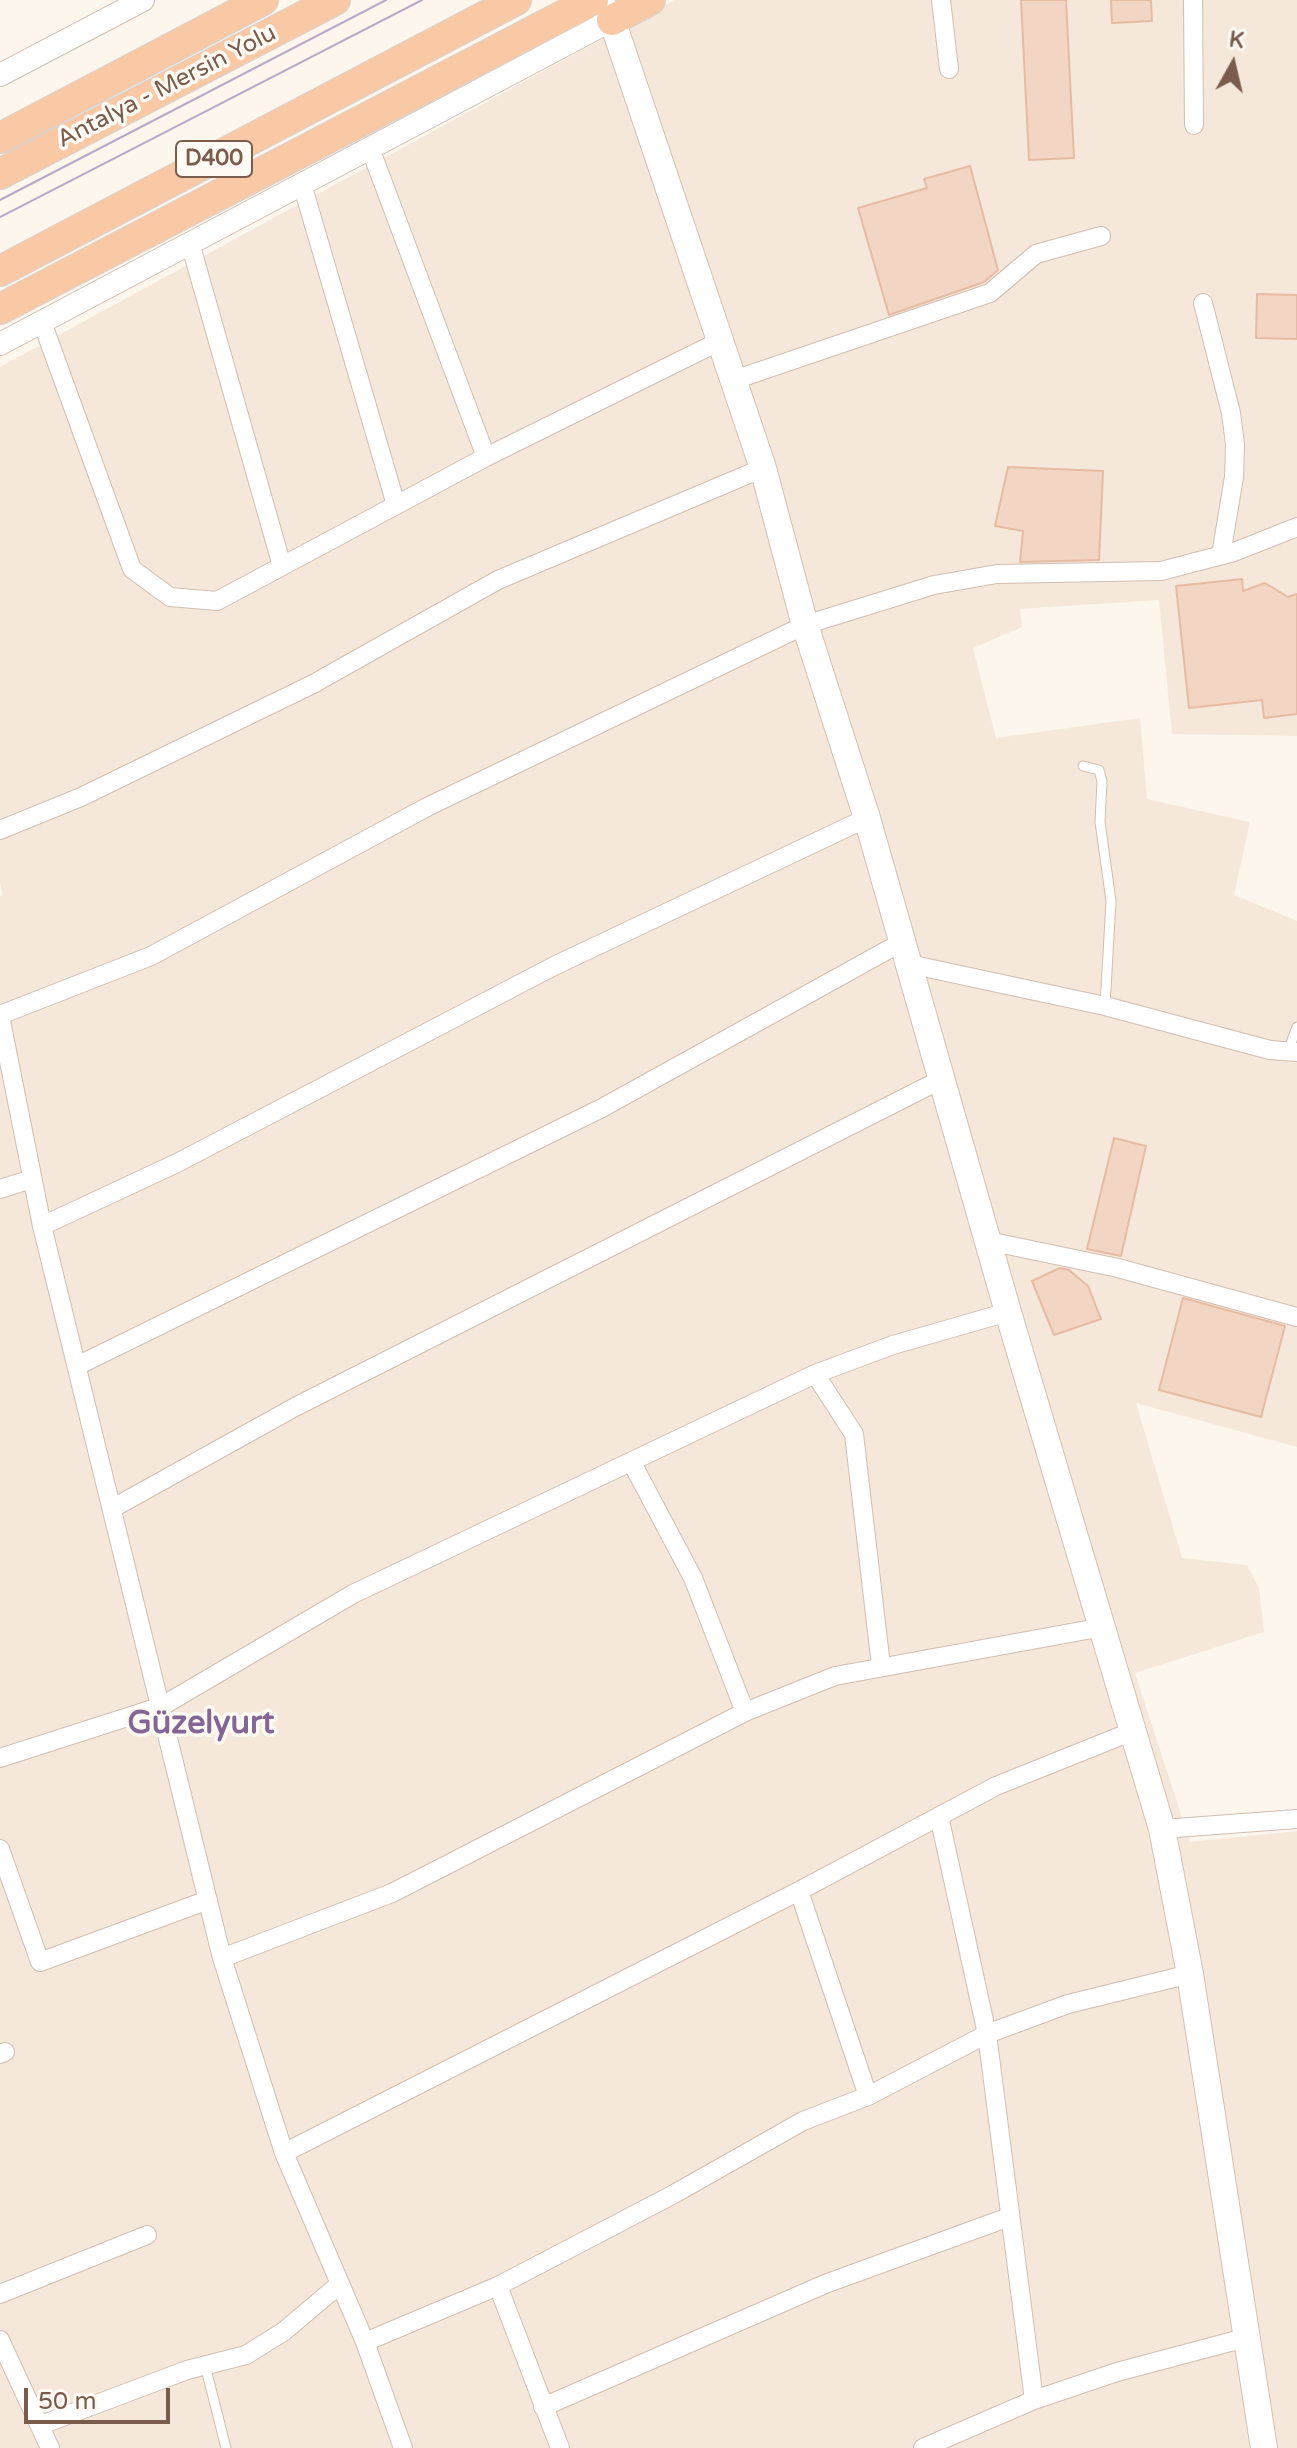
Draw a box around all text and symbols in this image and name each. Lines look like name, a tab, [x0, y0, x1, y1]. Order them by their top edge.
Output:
street label: Antalya - Mersin Yolu	[53, 19, 281, 155]
north arrow	[1193, 24, 1273, 104]
text: K	[1227, 26, 1245, 54]
road number: D400	[176, 141, 252, 177]
district label: Güzelyurt	[128, 1706, 274, 1744]
scale bar	[28, 2372, 174, 2422]
text: 50 m	[38, 2387, 96, 2416]

